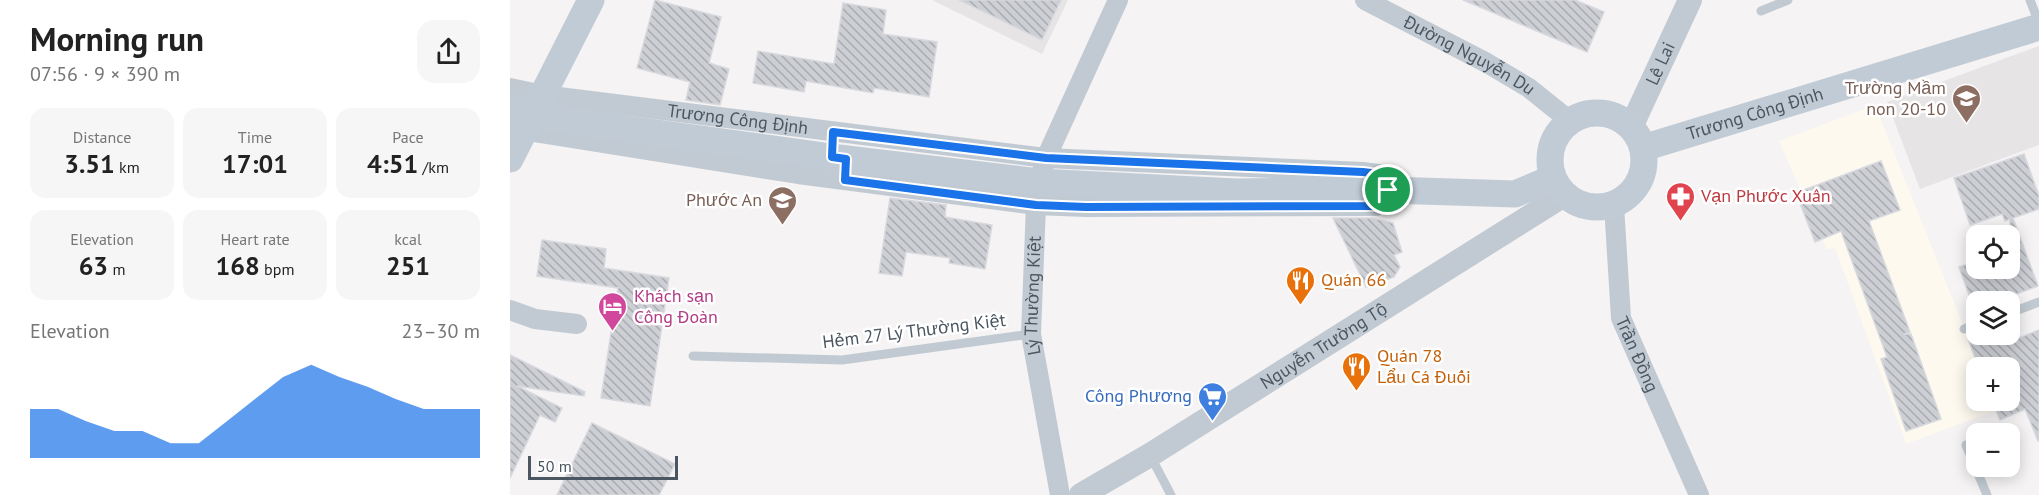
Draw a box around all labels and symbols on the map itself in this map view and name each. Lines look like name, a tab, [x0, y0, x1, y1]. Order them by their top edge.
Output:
street label: Đường Nguyễn Du	[1399, 9, 1540, 100]
street label: Lê Lai	[1640, 38, 1680, 89]
place label: Trường Mầm non 20-10	[1845, 76, 1946, 120]
street label: Trương Công Định	[1684, 82, 1826, 145]
school or university icon: Trường Mầm non 20-10	[1951, 82, 1983, 124]
street label: Trương Công Định	[666, 99, 810, 139]
pin	[1362, 164, 1413, 215]
pharmacy icon: Vạn Phước Xuân	[1664, 180, 1696, 222]
school or university icon: Phước An	[767, 184, 799, 226]
place label: Vạn Phước Xuân	[1700, 184, 1831, 207]
place label: Phước An	[686, 188, 762, 211]
street label: Lý Thường Kiệt	[1019, 235, 1046, 357]
restaurant icon: Quán 66	[1284, 264, 1316, 306]
place label: Quán 66	[1321, 268, 1386, 291]
place label: Khách sạn Công Đoàn	[634, 284, 718, 328]
hotel icon: Khách sạn Công Đoàn	[597, 290, 629, 332]
street label: Nguyễn Trường Tộ	[1256, 297, 1391, 394]
street label: Hẻm 27 Lý Thường Kiệt	[821, 308, 1007, 353]
street label: Trần Đồng	[1611, 313, 1664, 396]
place label: Quán 78 Lẩu Cá Đuối	[1377, 344, 1471, 388]
restaurant icon: Quán 78 Lẩu Cá Đuối	[1340, 350, 1372, 392]
supermarket icon: Công Phương	[1197, 380, 1229, 422]
place label: Công Phương	[1085, 384, 1192, 407]
scale bar	[528, 453, 678, 480]

